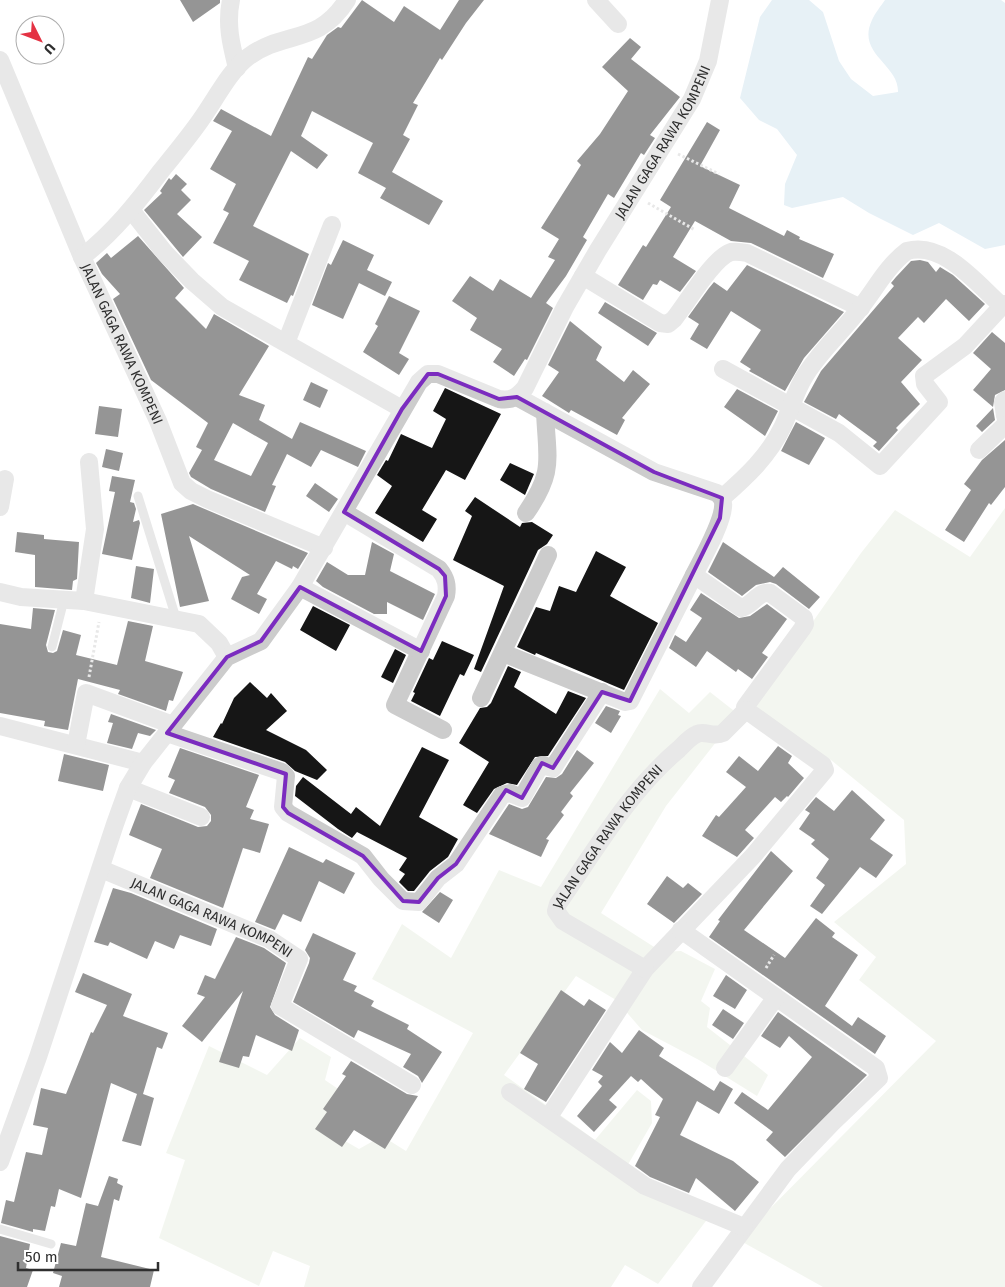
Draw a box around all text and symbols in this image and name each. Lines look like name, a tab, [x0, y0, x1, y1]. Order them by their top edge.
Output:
north arrow	[15, 15, 65, 65]
text: U	[40, 39, 59, 57]
street label: JALAN GAGA RAWA KOMPENI	[611, 63, 714, 222]
street label: JALAN GAGA RAWA KOMPENI	[77, 261, 166, 427]
street label: JALAN GAGA RAWA KOMPENI	[549, 761, 666, 911]
street label: JALAN GAGA RAWA KOMPENI	[128, 874, 296, 961]
scale bar	[18, 1240, 158, 1272]
text: 50 m	[25, 1248, 58, 1266]

